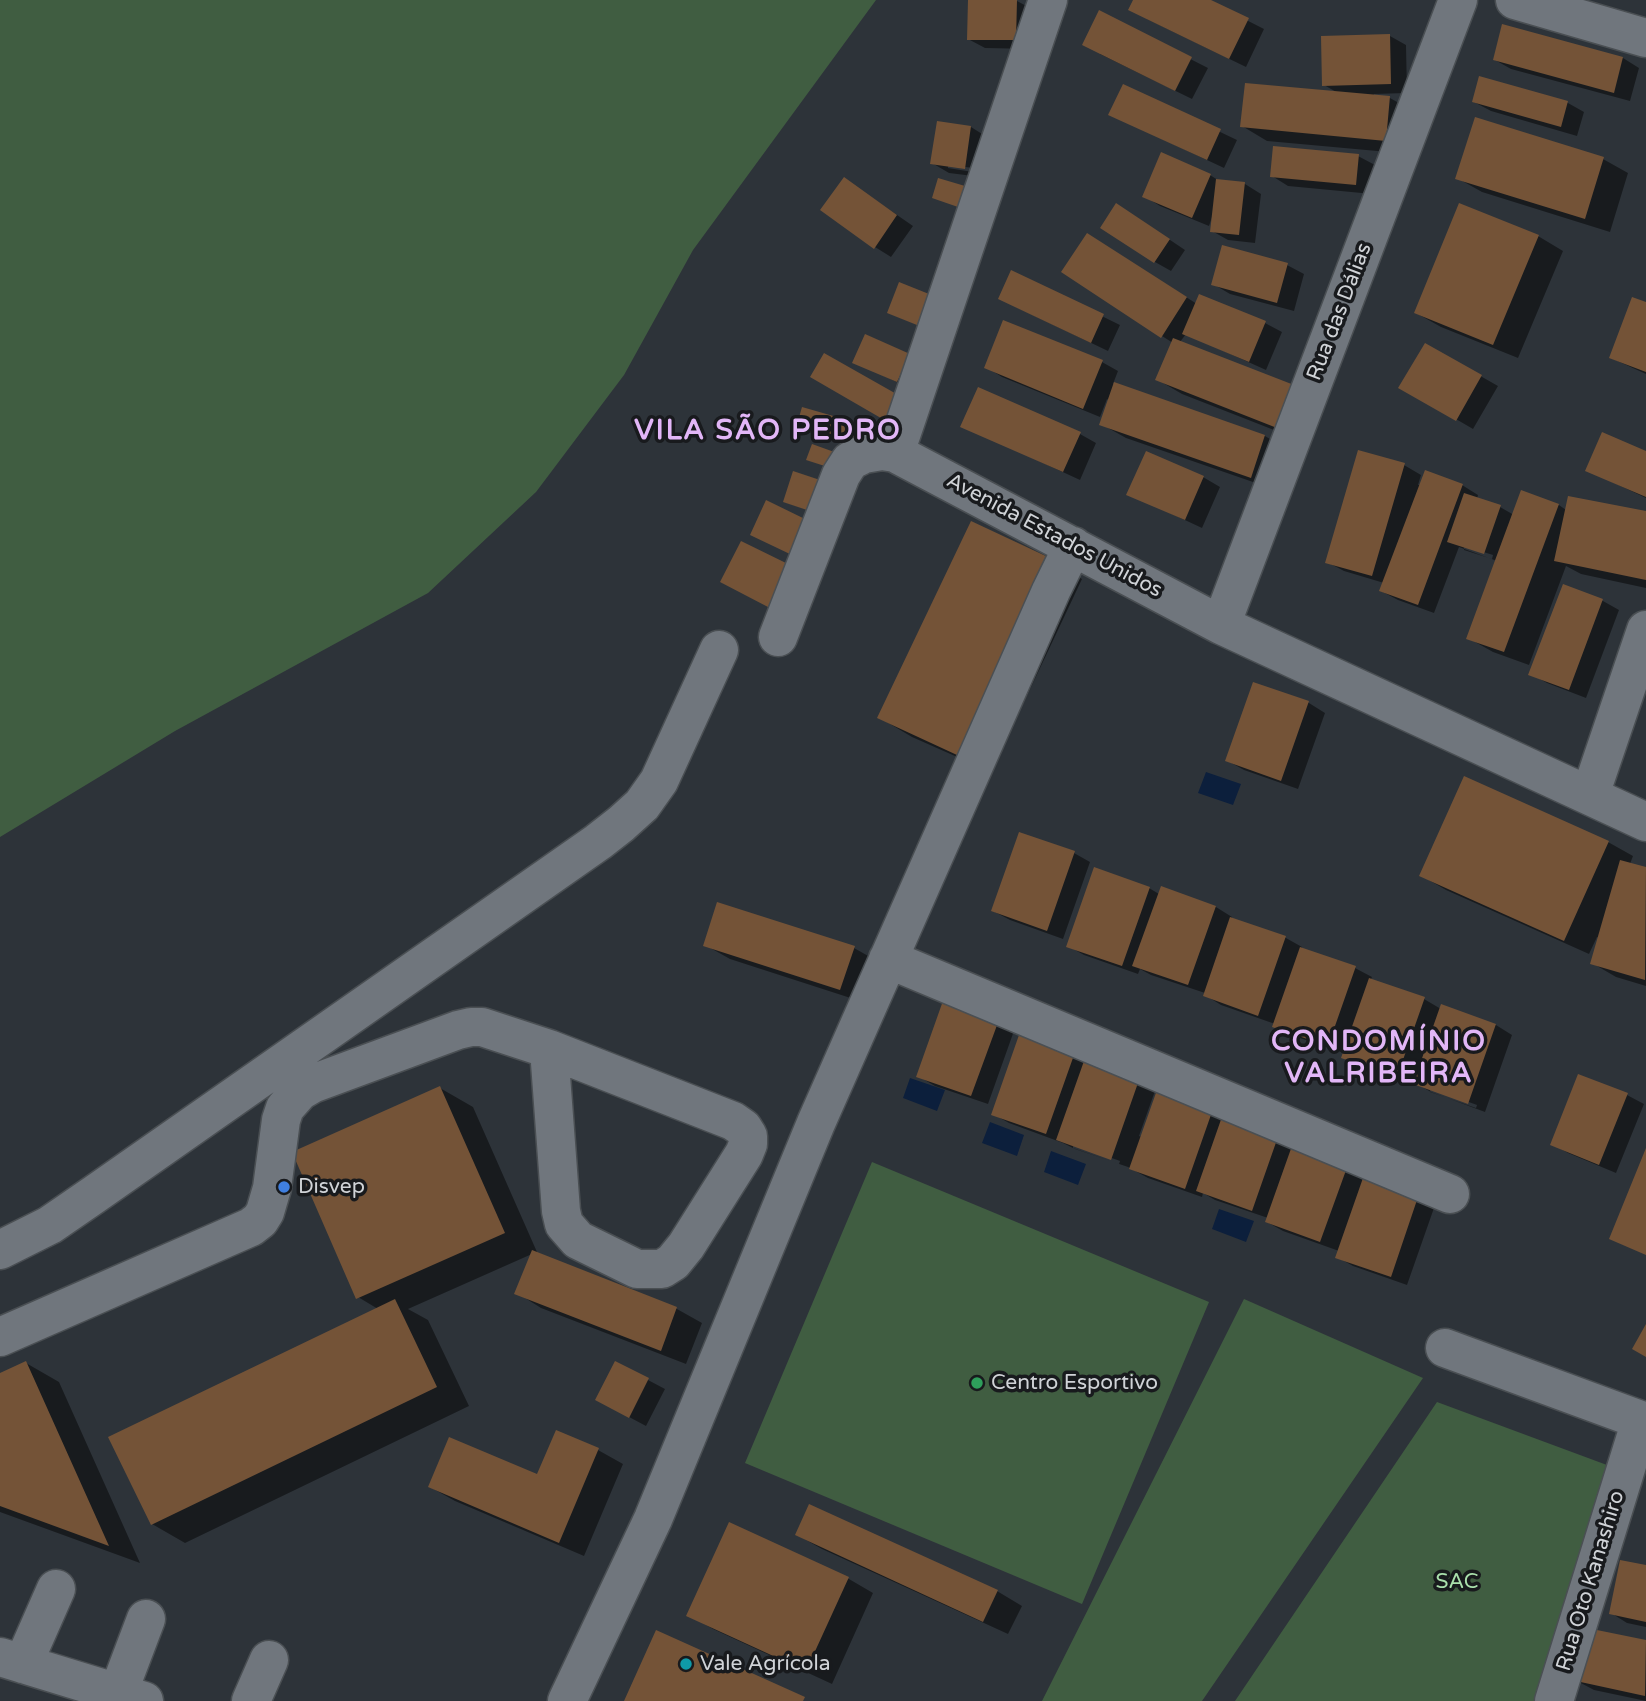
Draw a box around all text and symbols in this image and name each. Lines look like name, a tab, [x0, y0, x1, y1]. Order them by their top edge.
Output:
street label: Rua das Dálias	[1302, 240, 1378, 384]
district label: VILA SÃO PEDRO	[636, 415, 900, 449]
street label: Avenida Estados Unidos	[942, 468, 1166, 604]
district label: CONDOMÍNIO VALRIBEIRA	[1272, 1026, 1486, 1092]
place label: Disvep	[298, 1174, 365, 1200]
marker: Disvep	[276, 1179, 292, 1195]
place label: Centro Esportivo	[991, 1370, 1158, 1396]
marker: Centro Esportivo	[969, 1375, 985, 1391]
street label: Rua Oto Kanashiro	[1552, 1488, 1630, 1674]
park label: SAC	[1436, 1569, 1478, 1595]
place label: Vale Agrícola	[700, 1651, 831, 1677]
marker: Vale Agrícola	[678, 1656, 694, 1672]

